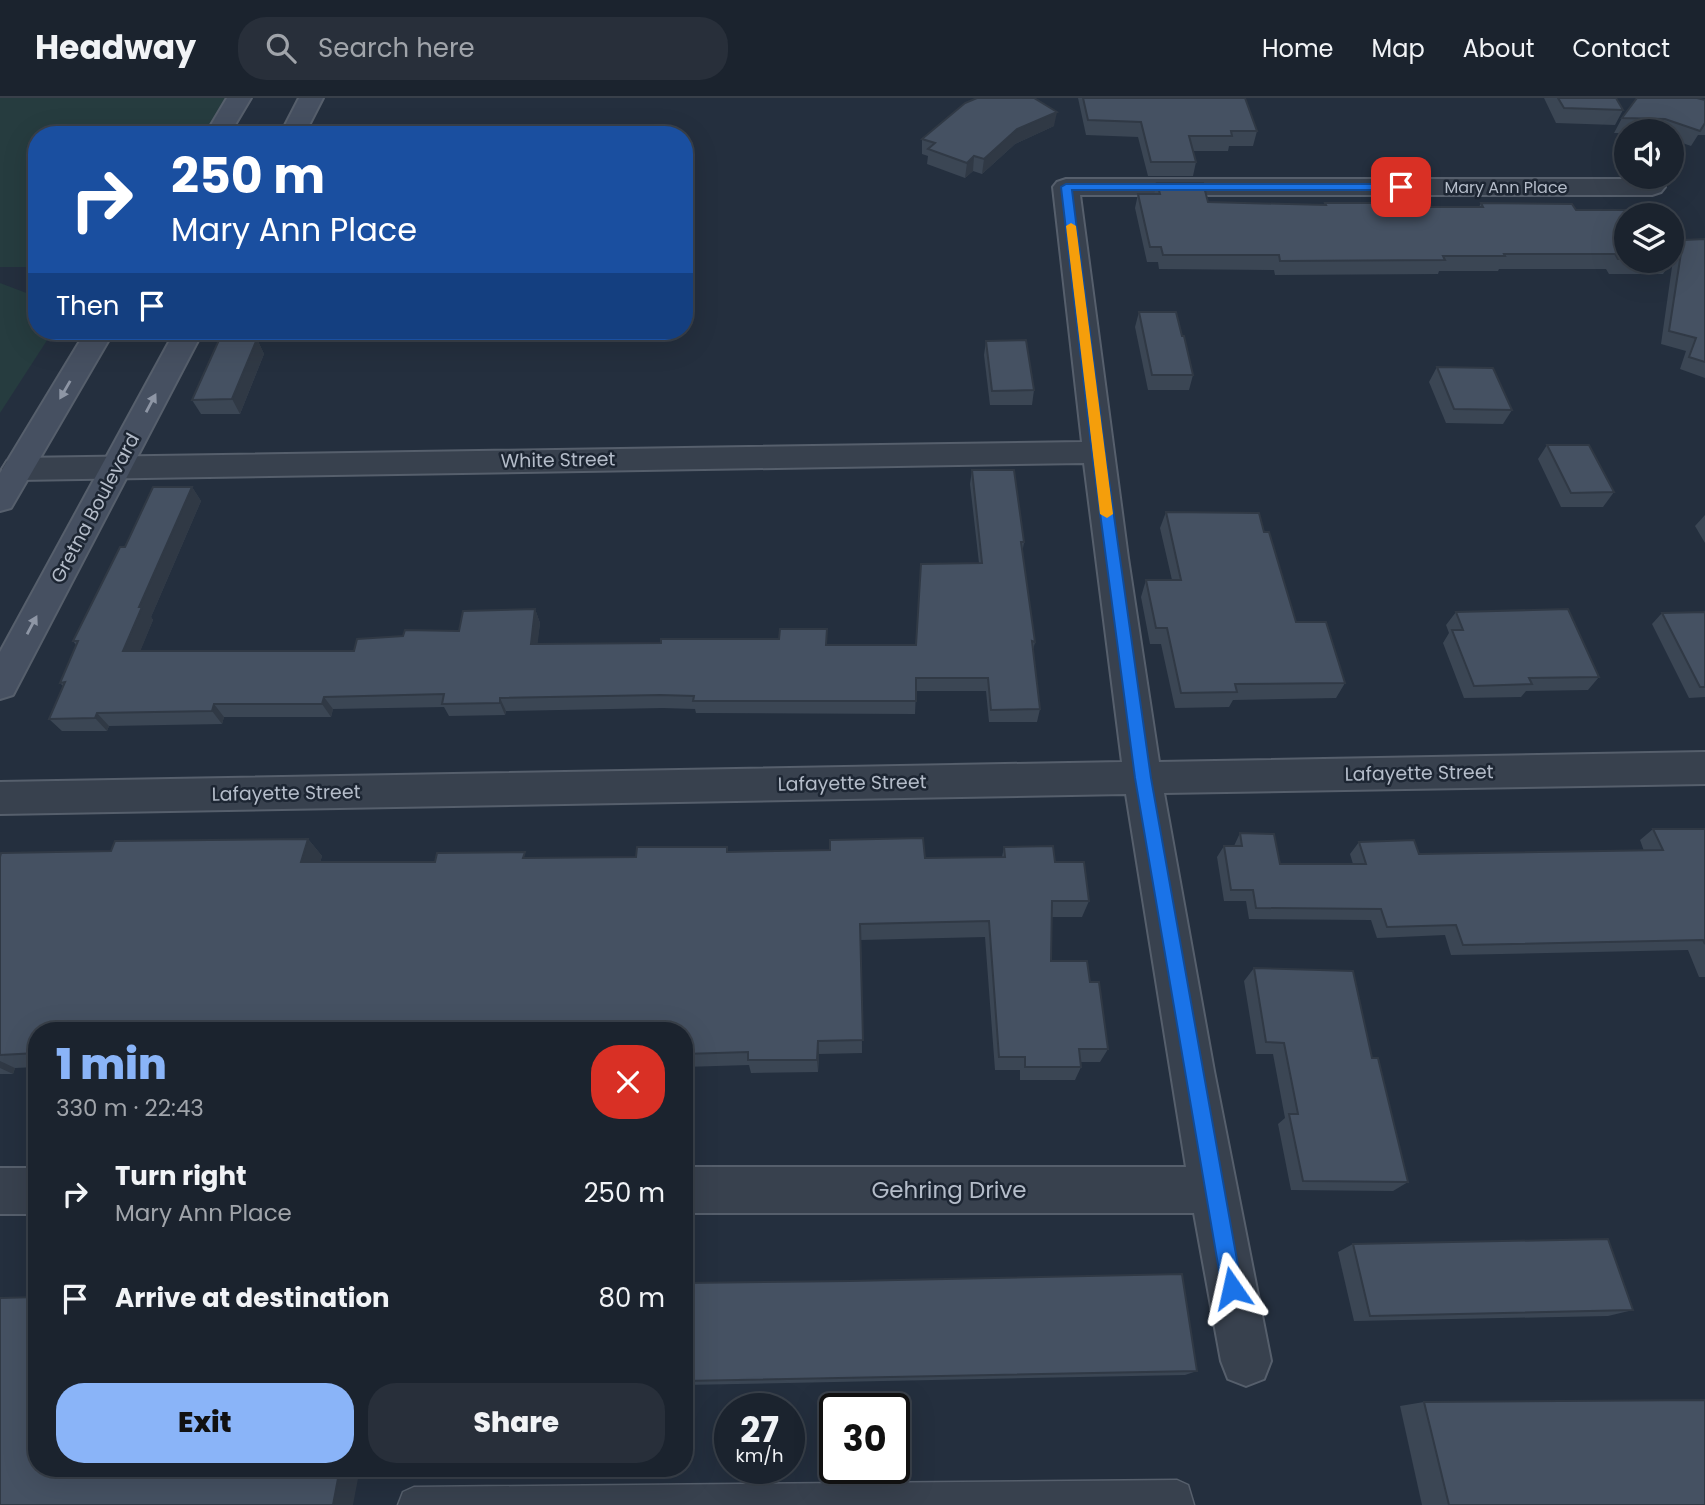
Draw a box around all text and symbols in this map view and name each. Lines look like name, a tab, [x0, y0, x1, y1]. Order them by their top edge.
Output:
search box	[238, 17, 728, 80]
text: Headway	[35, 24, 196, 71]
icon: search	[262, 29, 300, 67]
text: Search here	[318, 30, 475, 66]
text: Home	[1262, 32, 1334, 65]
text: Map	[1372, 32, 1425, 65]
text: About	[1463, 32, 1534, 65]
text: Contact	[1572, 32, 1670, 65]
map controls	[1614, 119, 1684, 273]
button: sound	[1614, 119, 1684, 189]
text: 250 m	[171, 142, 325, 210]
icon: right	[56, 154, 147, 245]
pin	[1371, 157, 1431, 217]
icon: arrive	[1382, 168, 1420, 206]
street label: Mary Ann Place	[1444, 176, 1568, 199]
button: layers	[1614, 203, 1684, 273]
text: Mary Ann Place	[171, 207, 417, 252]
icon: arrive	[133, 287, 171, 325]
text: Then	[56, 288, 119, 324]
one-way arrow	[59, 380, 71, 399]
one-way arrow	[145, 393, 157, 413]
street label: Gretna Boulevard	[44, 428, 146, 588]
street label: White Street	[500, 445, 616, 474]
one-way arrow	[27, 615, 38, 635]
street label: Lafayette Street	[1344, 758, 1494, 788]
street label: Lafayette Street	[777, 768, 927, 798]
street label: Lafayette Street	[211, 778, 361, 808]
text: 1 min	[56, 1035, 167, 1094]
button: close	[591, 1045, 665, 1119]
text: 330 m · 22:43	[56, 1092, 204, 1124]
text: Turn right	[115, 1158, 247, 1194]
street label: Gehring Drive	[871, 1174, 1027, 1206]
icon: right	[56, 1175, 94, 1213]
text: 250 m	[584, 1175, 665, 1211]
text: Mary Ann Place	[115, 1197, 292, 1229]
position arrow	[1195, 1251, 1269, 1325]
icon: arrive	[56, 1280, 94, 1318]
text: Arrive at destination	[115, 1280, 390, 1316]
text: 80 m	[599, 1280, 665, 1316]
button: Exit	[56, 1383, 354, 1463]
button: Share	[368, 1383, 665, 1463]
speed limit sign: 30	[819, 1393, 910, 1484]
text: 27	[740, 1405, 779, 1454]
text: km/h	[736, 1443, 783, 1468]

